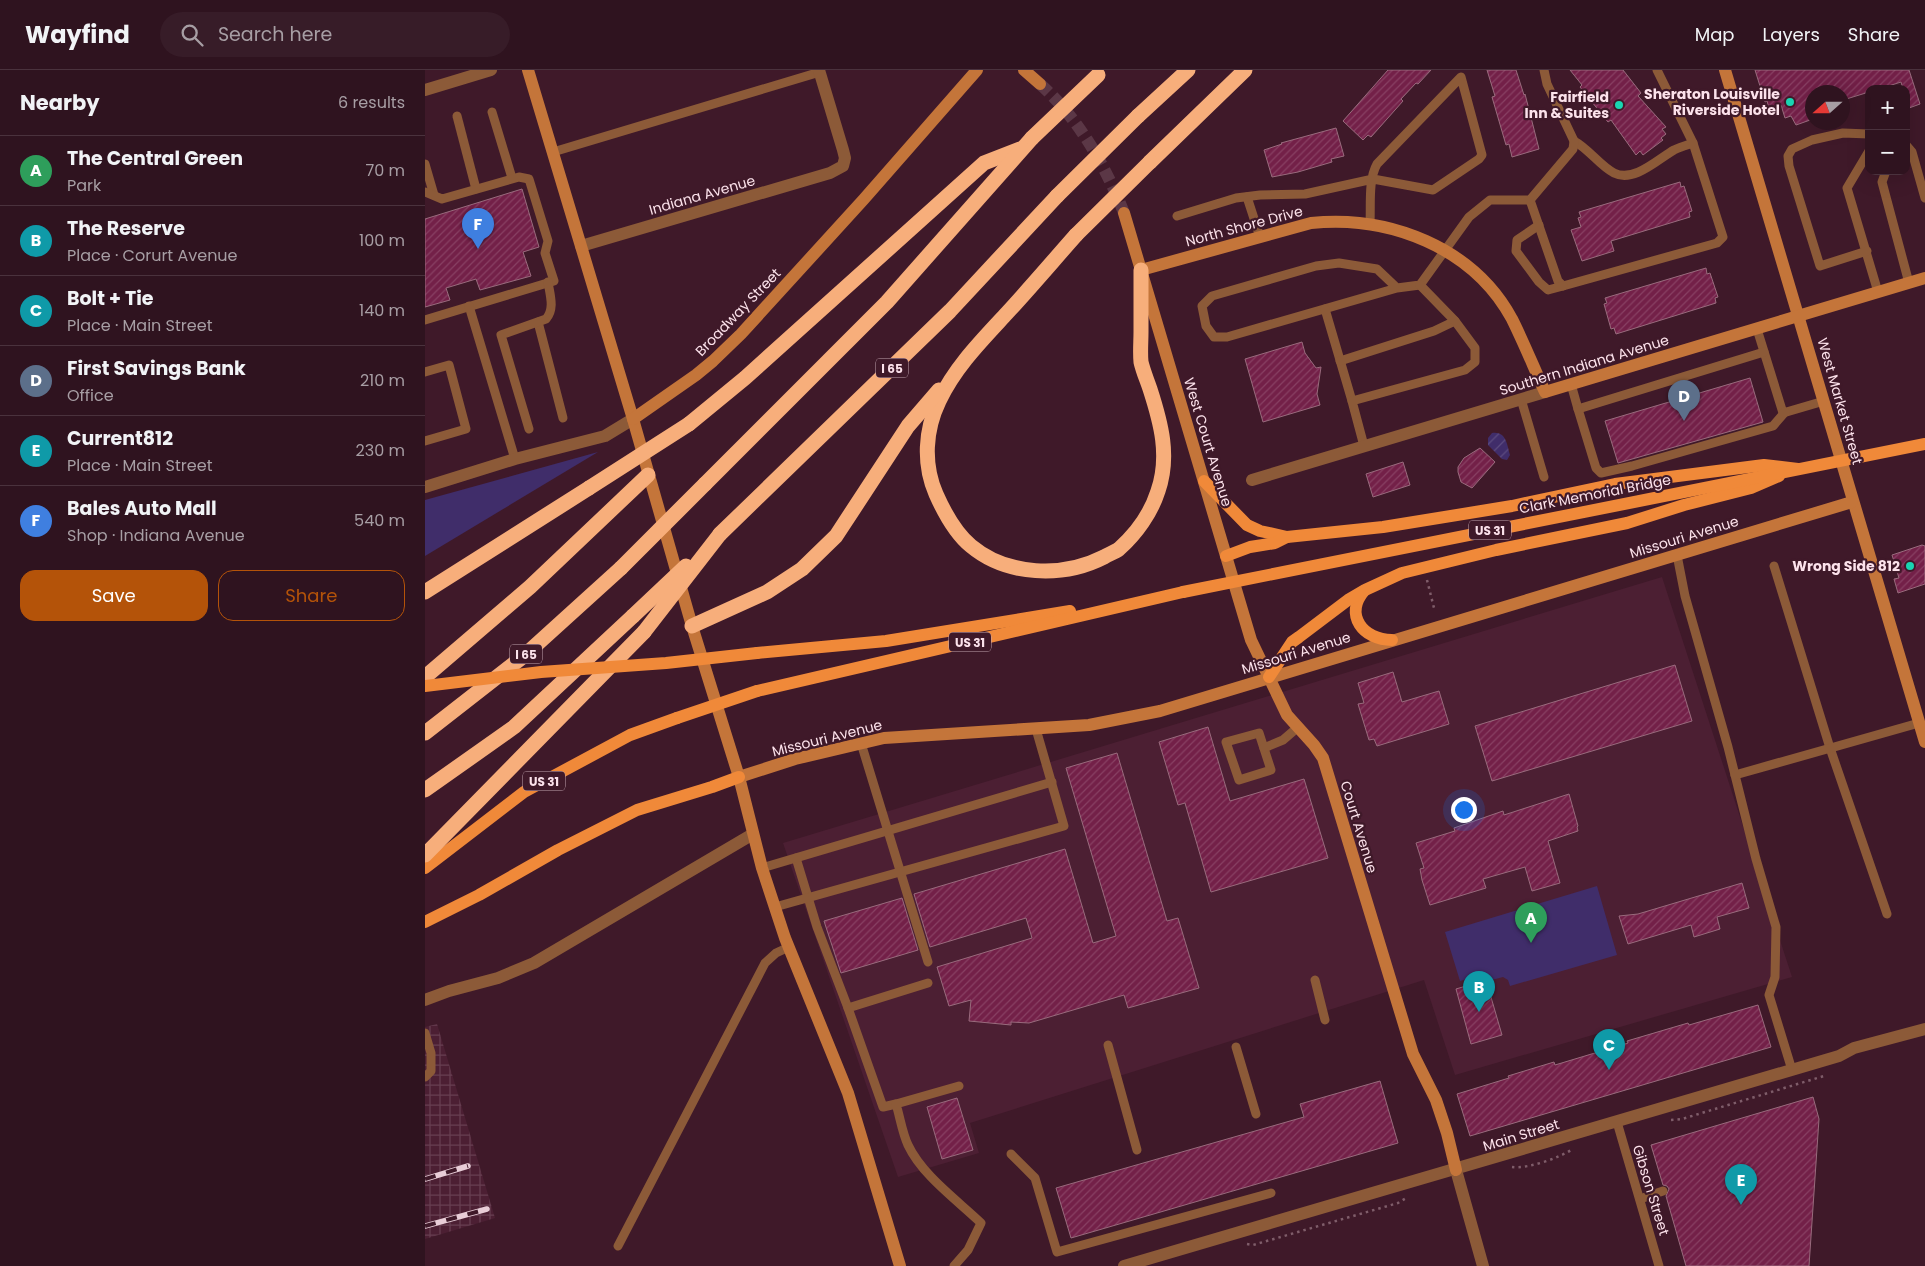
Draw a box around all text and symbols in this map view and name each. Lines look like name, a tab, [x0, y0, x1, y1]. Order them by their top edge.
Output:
search box	[160, 12, 510, 57]
text: Wayfind	[25, 18, 130, 51]
icon: search	[178, 21, 206, 49]
text: Search here	[218, 21, 332, 48]
text: Map	[1695, 22, 1735, 47]
text: Layers	[1763, 22, 1820, 47]
text: Share	[1848, 22, 1900, 47]
place label: Sheraton Louisville Riverside Hotel	[1644, 84, 1780, 120]
north arrow	[1805, 85, 1850, 130]
map controls	[1865, 85, 1910, 175]
button: +	[1865, 85, 1910, 130]
place label: Fairfield Inn & Suites	[1525, 87, 1609, 123]
text: Nearby	[20, 88, 100, 117]
text: 6 results	[338, 91, 405, 114]
marker: Sheraton Louisville Riverside Hotel	[1784, 96, 1796, 108]
marker: Fairfield Inn & Suites	[1613, 99, 1625, 111]
button: −	[1865, 130, 1910, 175]
text: The Central Green	[67, 145, 243, 172]
text: A	[30, 159, 42, 182]
text: 70 m	[365, 159, 405, 182]
street label: Indiana Avenue	[647, 170, 758, 220]
text: Park	[67, 174, 101, 197]
street label: North Shore Drive	[1183, 201, 1305, 251]
pin: F	[462, 208, 494, 249]
text: The Reserve	[67, 215, 185, 242]
text: B	[31, 229, 41, 252]
text: 100 m	[359, 229, 405, 252]
text: Place · Corurt Avenue	[67, 244, 238, 267]
street label: Broadway Street	[691, 264, 785, 360]
text: Bolt + Tie	[67, 285, 153, 312]
text: C	[30, 299, 42, 322]
text: 140 m	[359, 299, 405, 322]
text: Place · Main Street	[67, 314, 212, 337]
street label: Southern Indiana Avenue	[1497, 330, 1672, 400]
street label: West Market Street	[1812, 335, 1868, 467]
text: First Savings Bank	[67, 355, 246, 382]
road number: I 65	[876, 358, 908, 378]
text: D	[30, 369, 42, 392]
text: 210 m	[360, 369, 405, 392]
street label: West Court Avenue	[1179, 375, 1237, 509]
pin: D	[1668, 380, 1700, 421]
text: Office	[67, 384, 114, 407]
text: Current812	[67, 425, 173, 452]
text: E	[32, 439, 40, 462]
text: 230 m	[356, 439, 405, 462]
text: Place · Main Street	[67, 454, 212, 477]
street label: Clark Memorial Bridge	[1517, 469, 1673, 519]
text: Bales Auto Mall	[67, 495, 217, 522]
text: F	[32, 509, 40, 532]
text: 540 m	[354, 509, 405, 532]
street label: Missouri Avenue	[1627, 511, 1741, 563]
road number: US 31	[1469, 520, 1511, 540]
text: Shop · Indiana Avenue	[67, 524, 245, 547]
place label: Wrong Side 812	[1792, 556, 1900, 576]
marker: Wrong Side 812	[1904, 560, 1916, 572]
button: Save	[20, 570, 208, 621]
button: Share	[218, 570, 405, 621]
street label: Missouri Avenue	[1239, 627, 1353, 679]
road number: US 31	[949, 632, 991, 652]
road number: I 65	[510, 644, 542, 664]
street label: Missouri Avenue	[770, 715, 885, 761]
road number: US 31	[523, 771, 565, 790]
street label: Court Avenue	[1335, 778, 1383, 876]
your location	[1451, 797, 1477, 823]
pin: A	[1515, 902, 1547, 943]
pin: B	[1463, 971, 1495, 1012]
pin: C	[1593, 1029, 1625, 1070]
street label: Main Street	[1480, 1114, 1562, 1156]
street label: Gibson Street	[1628, 1142, 1674, 1238]
pin: E	[1725, 1164, 1757, 1205]

